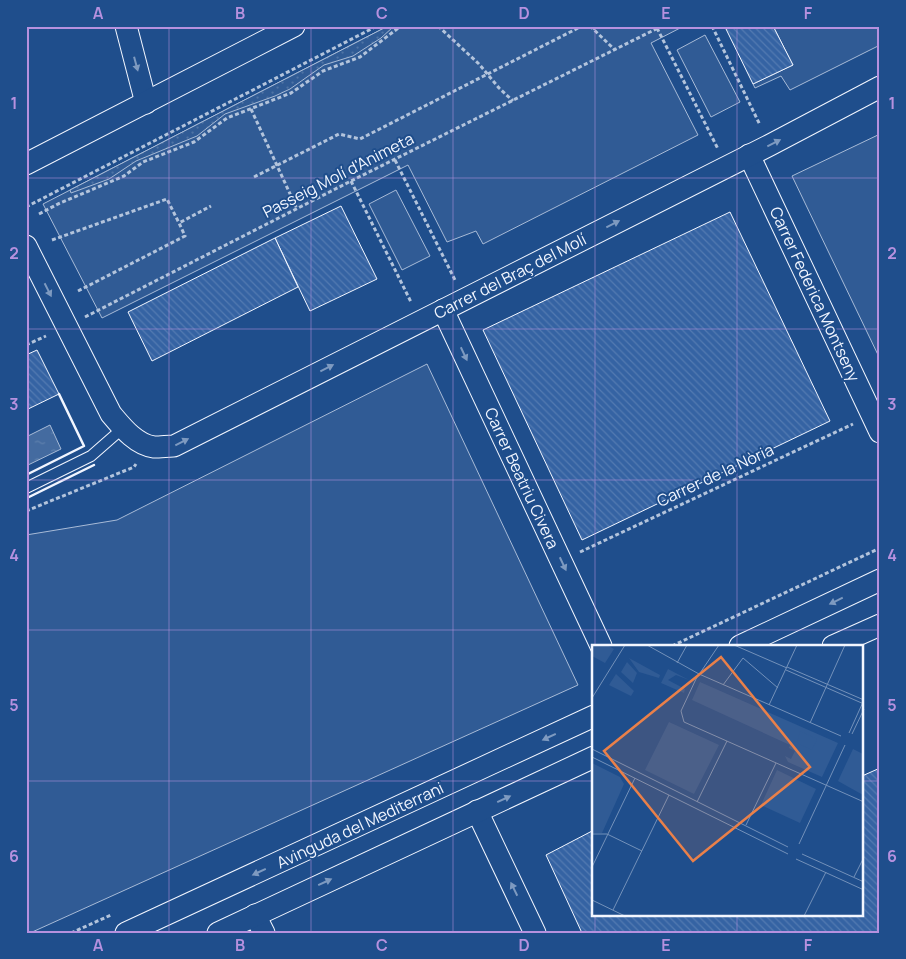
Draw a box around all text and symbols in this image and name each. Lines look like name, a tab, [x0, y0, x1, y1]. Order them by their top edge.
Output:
text: A	[93, 2, 104, 24]
text: B	[235, 2, 245, 24]
text: C	[376, 2, 388, 24]
text: D	[518, 2, 530, 24]
text: E	[661, 2, 671, 24]
text: F	[804, 2, 813, 24]
one-way arrow	[132, 57, 140, 72]
text: 1	[10, 92, 18, 114]
text: 1	[888, 92, 896, 114]
street label: Passeig Molí d'Animeta	[259, 127, 417, 223]
one-way arrow	[767, 139, 781, 147]
street label: Carrer Federica Montseny	[765, 203, 865, 385]
one-way arrow	[606, 220, 620, 228]
street label: Carrer del Braç del Molí	[430, 228, 590, 324]
text: 2	[9, 242, 19, 264]
text: 2	[887, 242, 897, 264]
one-way arrow	[44, 283, 52, 297]
one-way arrow	[460, 347, 468, 361]
one-way arrow	[320, 364, 334, 372]
text: 3	[9, 393, 19, 415]
text: 3	[887, 393, 897, 415]
street label: Carrer Beatriu Civera	[480, 404, 564, 552]
one-way arrow	[175, 437, 189, 445]
street label: Carrer de la Nòria	[653, 438, 777, 512]
text: 4	[9, 544, 19, 566]
text: 4	[887, 544, 897, 566]
one-way arrow	[560, 557, 568, 571]
one-way arrow	[829, 597, 843, 605]
inset map	[592, 645, 864, 916]
text: 5	[9, 694, 19, 716]
text: 5	[887, 694, 897, 716]
one-way arrow	[542, 733, 556, 741]
street label: Avinguda del Mediterrani	[273, 777, 447, 873]
one-way arrow	[497, 794, 511, 802]
text: 6	[9, 845, 19, 867]
text: 6	[887, 845, 897, 867]
one-way arrow	[252, 868, 266, 876]
one-way arrow	[318, 878, 332, 886]
one-way arrow	[510, 882, 518, 896]
text: A	[93, 934, 104, 956]
text: B	[235, 934, 245, 956]
text: C	[376, 934, 388, 956]
text: D	[518, 934, 530, 956]
text: E	[661, 934, 671, 956]
text: F	[804, 934, 813, 956]

